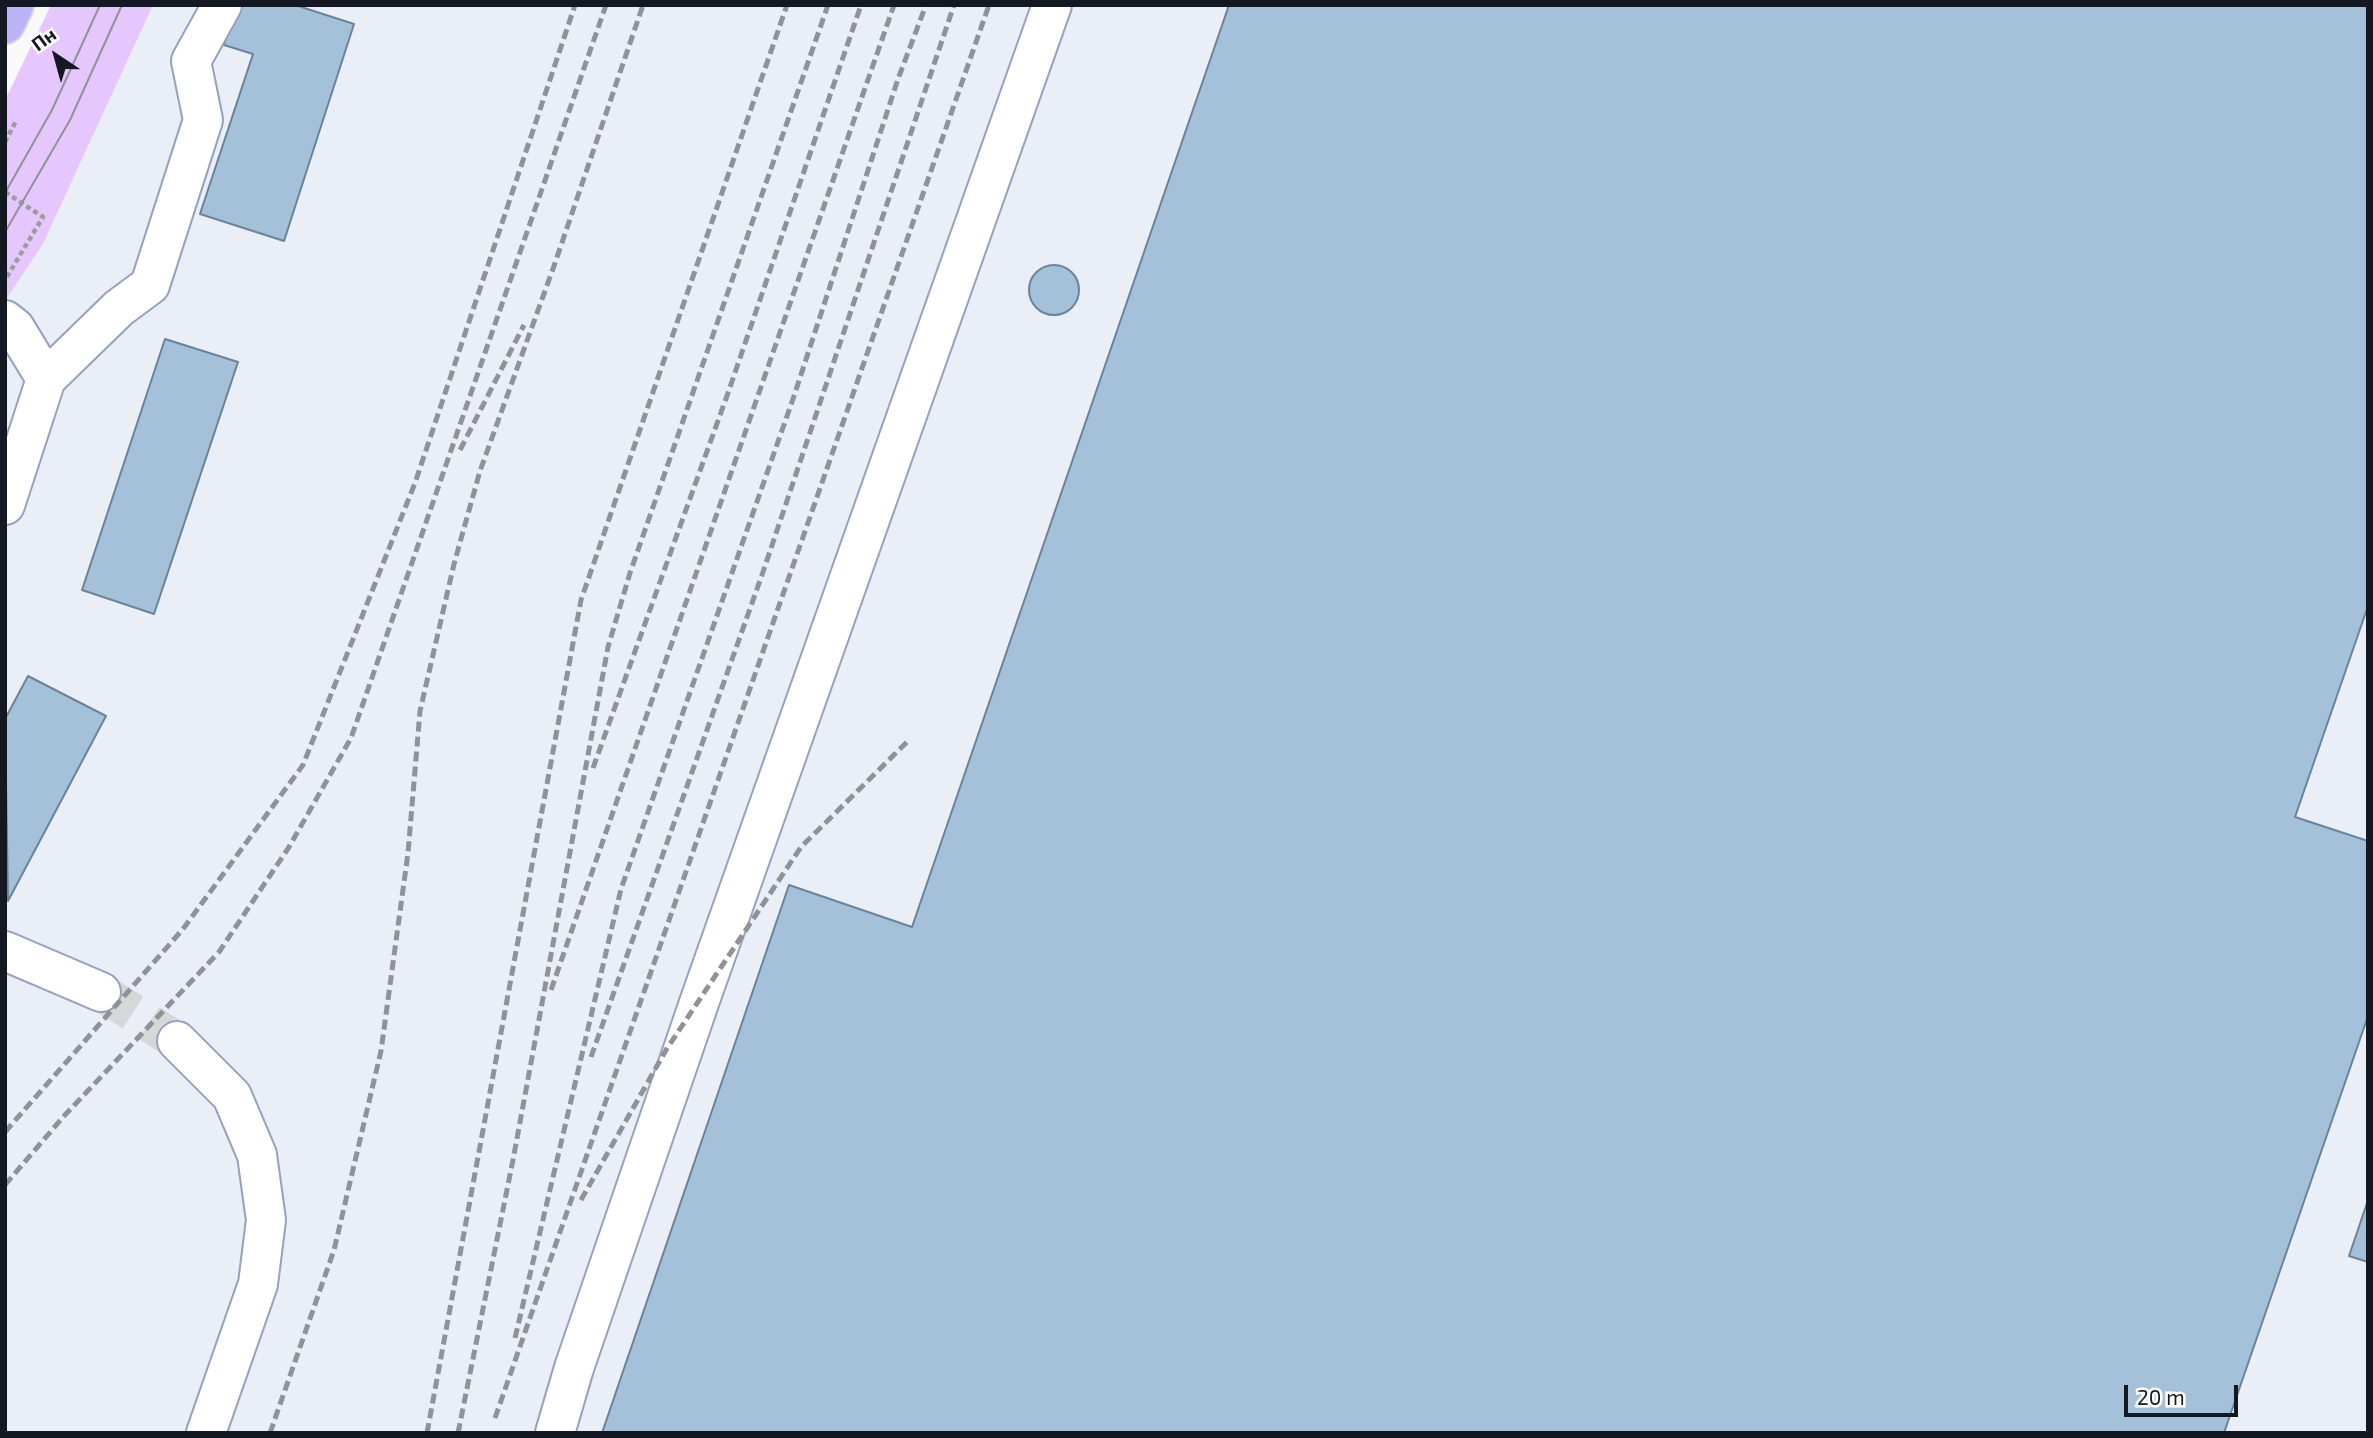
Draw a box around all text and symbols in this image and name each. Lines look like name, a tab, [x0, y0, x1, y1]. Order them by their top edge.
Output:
north arrow	[21, 21, 91, 91]
text: Пн	[27, 22, 60, 55]
scale bar	[2128, 1372, 2242, 1416]
text: 20 m	[2137, 1384, 2185, 1409]

